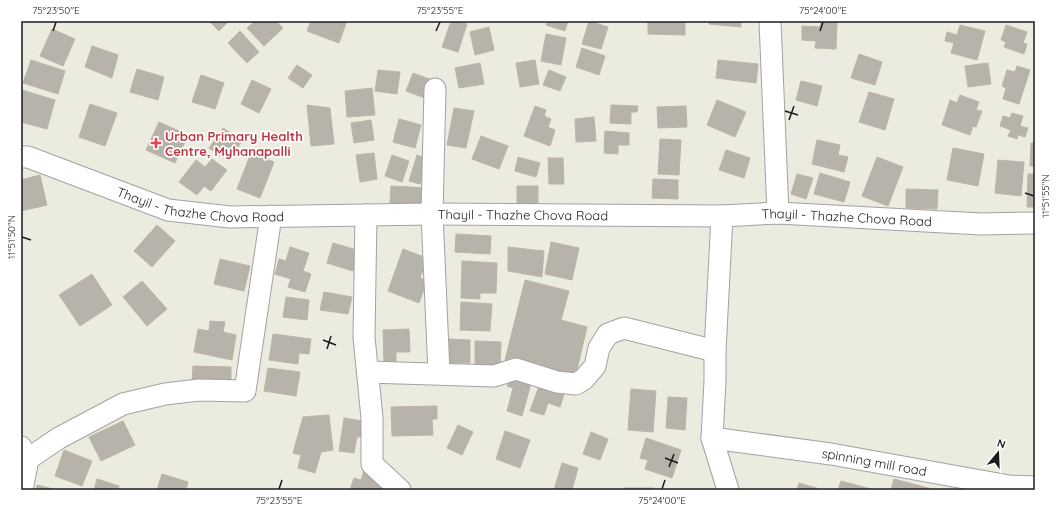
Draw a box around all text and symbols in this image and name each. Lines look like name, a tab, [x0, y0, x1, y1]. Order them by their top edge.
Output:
text: 75°23'50"E	[32, 4, 80, 17]
text: 75°23'55"E	[416, 4, 464, 17]
text: 75°24'00"E	[799, 4, 847, 17]
place label: Urban Primary Health Centre, Myhanapalli	[165, 128, 303, 159]
marker: Urban Primary Health Centre, Myhanapalli	[150, 137, 162, 149]
text: 11°51'55"N	[1039, 174, 1052, 218]
street label: Thayil - Thazhe Chova Road	[115, 183, 284, 225]
street label: Thayil - Thazhe Chova Road	[761, 205, 932, 229]
street label: Thayil - Thazhe Chova Road	[438, 206, 608, 223]
text: 11°51'50"N	[5, 215, 18, 259]
north arrow	[978, 433, 1018, 473]
text: N	[995, 436, 1007, 451]
street label: spinning mill road	[821, 445, 928, 479]
text: 75°23'55"E	[255, 494, 303, 507]
text: 75°24'00"E	[638, 494, 686, 507]

